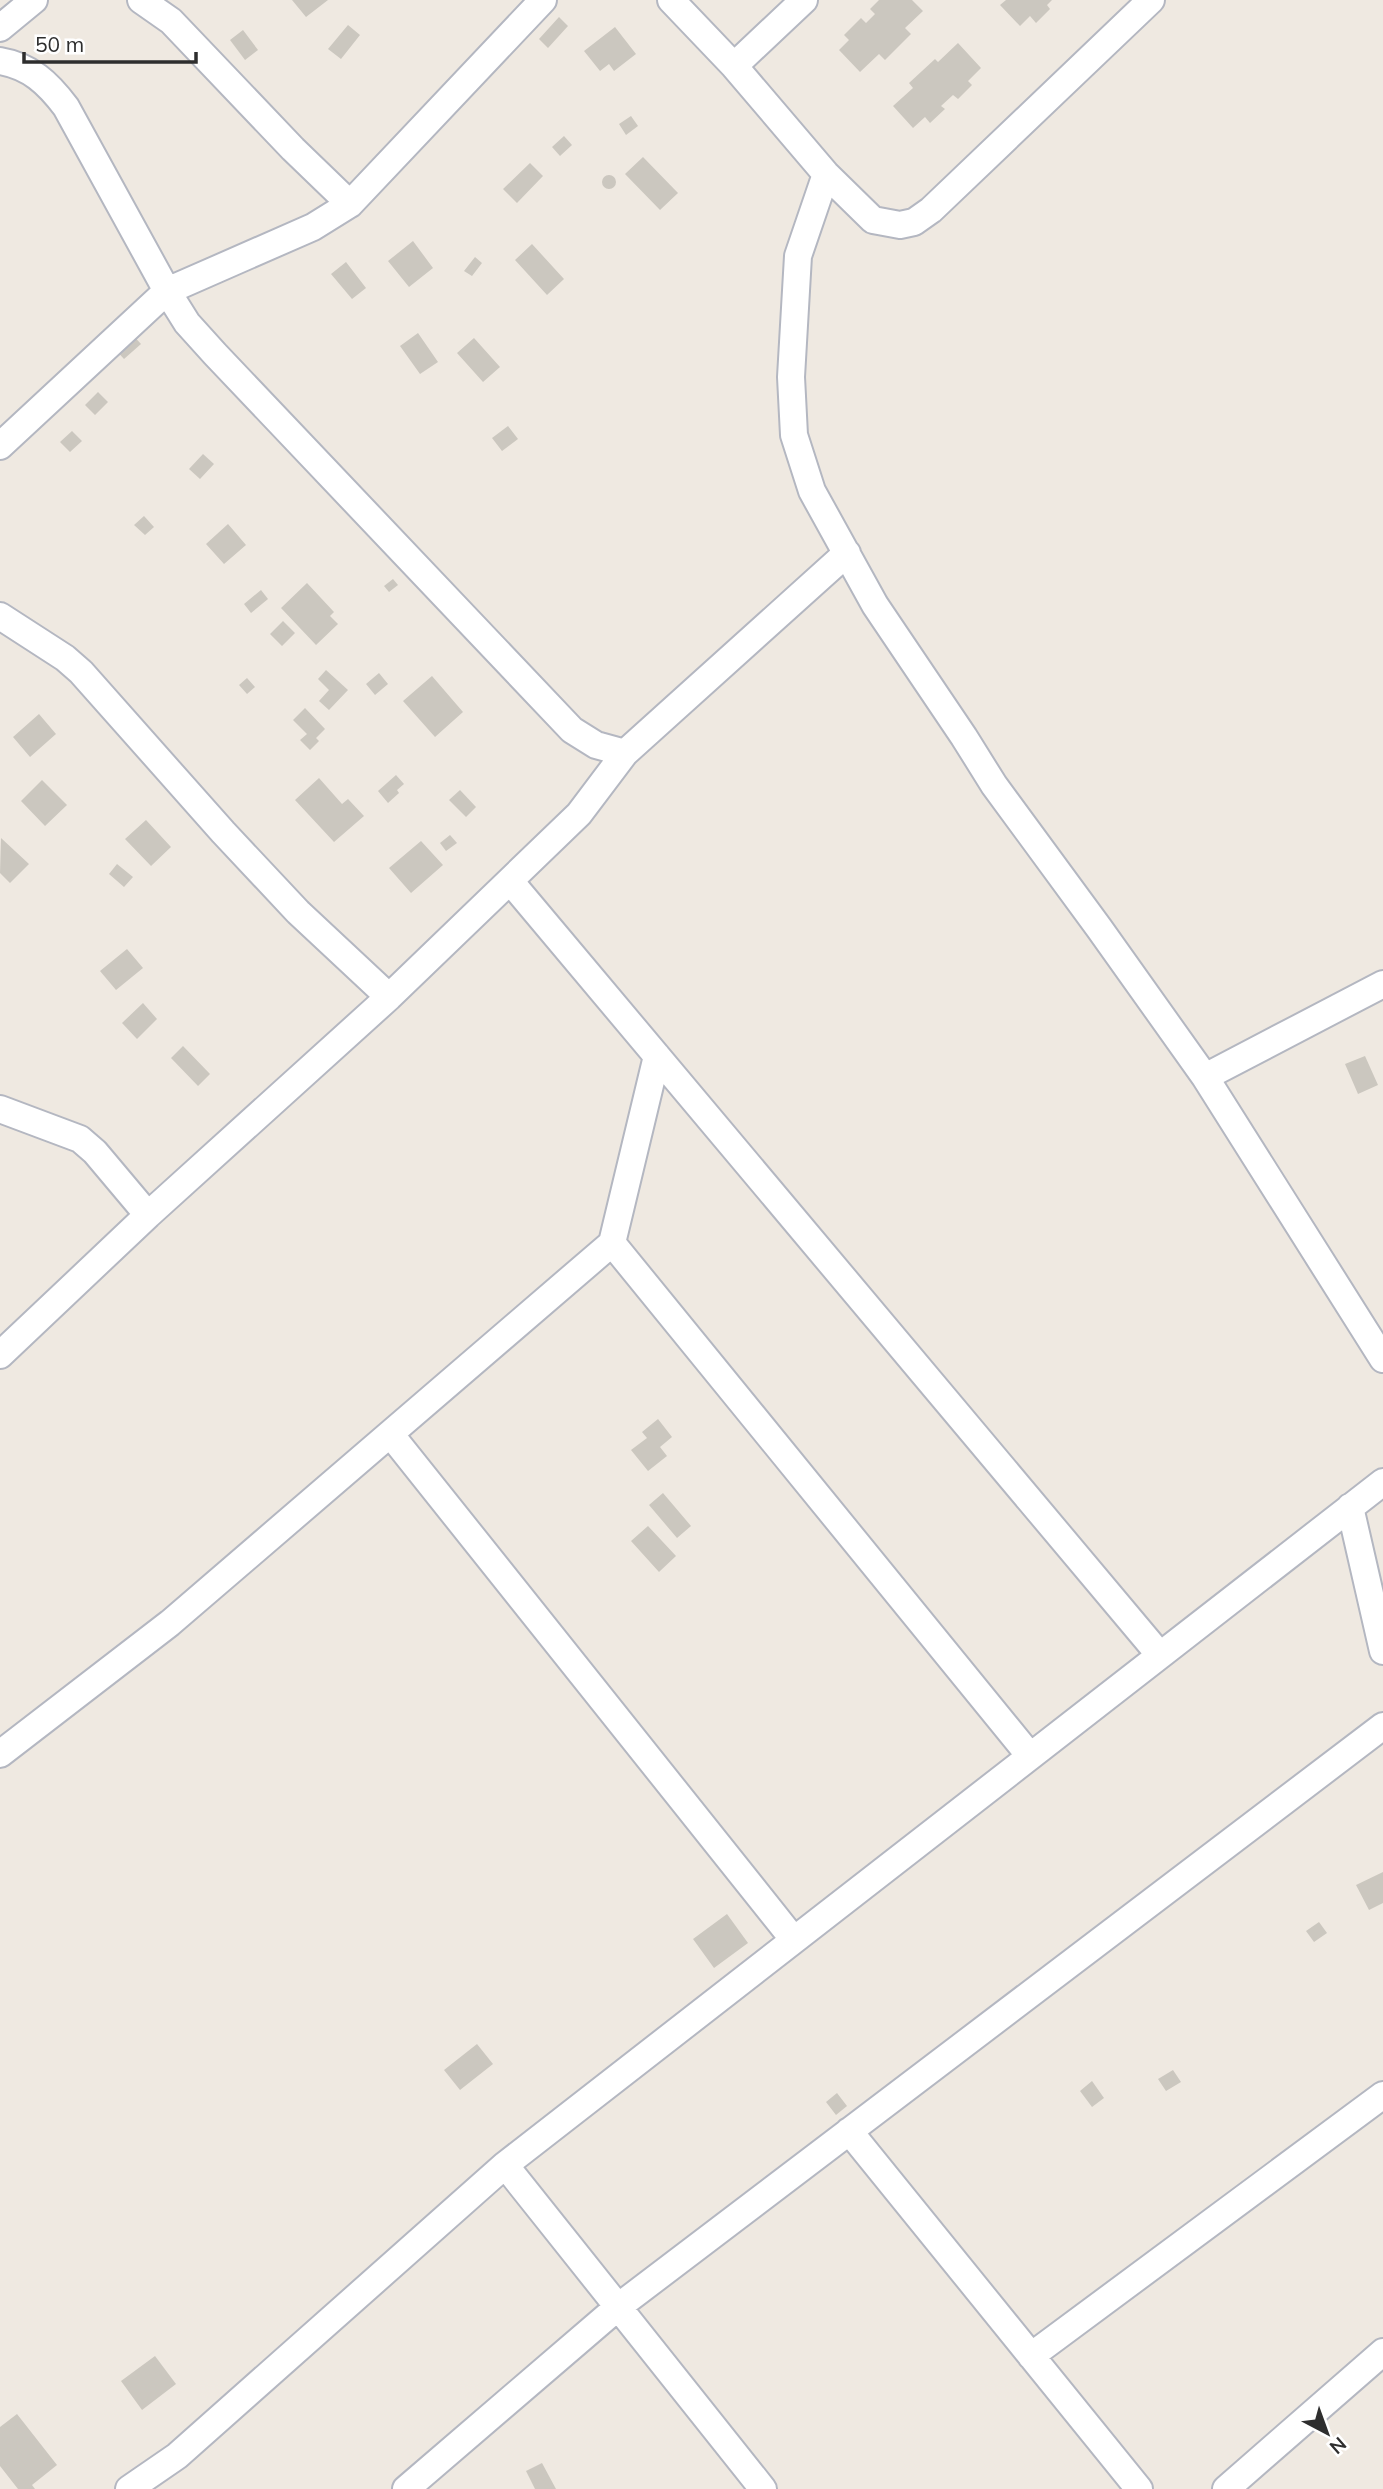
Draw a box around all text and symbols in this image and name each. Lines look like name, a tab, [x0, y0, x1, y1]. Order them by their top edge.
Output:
scale bar	[24, 21, 196, 65]
text: 50 m	[35, 31, 84, 57]
north arrow	[1292, 2398, 1362, 2468]
text: N	[1325, 2432, 1351, 2460]

